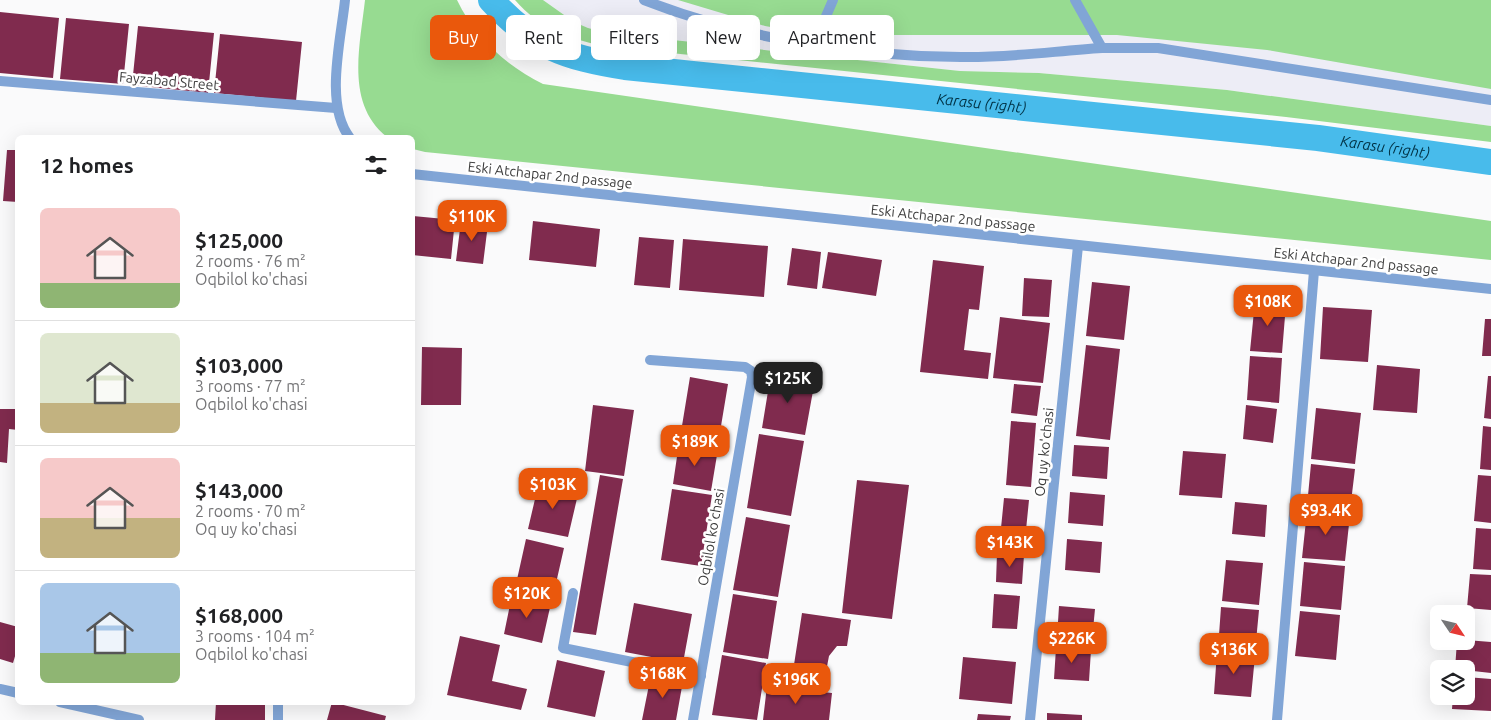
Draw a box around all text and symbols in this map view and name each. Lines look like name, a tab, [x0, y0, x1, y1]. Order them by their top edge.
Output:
chip: Buy	[430, 15, 496, 60]
chip: Rent	[506, 15, 581, 60]
chip: Filters	[591, 15, 677, 60]
chip: New	[687, 15, 760, 60]
chip: Apartment	[770, 15, 894, 60]
street label: Fayzabad Street	[118, 69, 220, 93]
water label: Karasu (right)	[936, 90, 1027, 116]
water label: Karasu (right)	[1339, 132, 1431, 161]
icon: filters	[362, 151, 390, 179]
text: 12 homes	[40, 153, 134, 177]
street label: Eski Atchapar 2nd passage	[467, 158, 633, 192]
pin: $110K	[437, 200, 507, 242]
street label: Eski Atchapar 2nd passage	[870, 201, 1036, 235]
text: $110K	[449, 207, 495, 225]
icon: home	[80, 228, 140, 288]
text: $125,000	[195, 228, 283, 252]
street label: Eski Atchapar 2nd passage	[1273, 244, 1439, 278]
text: 2 rooms · 76 m²	[195, 252, 306, 270]
text: Oqbilol ko'chasi	[195, 270, 308, 288]
pin: $108K	[1233, 284, 1303, 327]
text: $108K	[1245, 292, 1291, 310]
icon: home	[80, 353, 140, 413]
text: $103,000	[195, 353, 283, 377]
pin: $125K	[753, 362, 823, 404]
text: $125K	[765, 369, 811, 387]
text: 3 rooms · 77 m²	[195, 377, 306, 395]
text: Oqbilol ko'chasi	[195, 395, 308, 413]
street label: Oq uy ko'chasi	[1031, 407, 1057, 497]
pin: $189K	[660, 424, 730, 467]
text: $189K	[672, 432, 718, 450]
pin: $103K	[518, 468, 588, 510]
text: $103K	[530, 475, 576, 493]
icon: home	[80, 478, 140, 538]
text: $143,000	[195, 478, 283, 502]
street label: Oqbilol ko'chasi	[695, 487, 727, 587]
pin: $93.4K	[1285, 494, 1367, 536]
text: $93.4K	[1301, 501, 1351, 519]
text: 2 rooms · 70 m²	[195, 502, 306, 520]
text: Oq uy ko'chasi	[195, 520, 297, 538]
pin: $143K	[975, 526, 1045, 568]
text: $143K	[987, 533, 1033, 551]
pin: $120K	[492, 576, 562, 619]
text: $120K	[504, 584, 550, 602]
icon: home	[80, 603, 140, 663]
text: $168,000	[195, 603, 283, 627]
north arrow	[1430, 605, 1475, 650]
map controls	[1430, 605, 1475, 705]
pin: $226K	[1037, 622, 1107, 664]
text: 3 rooms · 104 m²	[195, 627, 315, 645]
text: $226K	[1049, 629, 1095, 647]
pin: $136K	[1199, 632, 1269, 675]
text: $136K	[1211, 640, 1257, 658]
text: Oqbilol ko'chasi	[195, 645, 308, 663]
pin: $168K	[628, 656, 698, 699]
button: layers	[1430, 660, 1475, 705]
pin: $196K	[761, 662, 831, 705]
text: $168K	[640, 664, 686, 682]
text: $196K	[773, 670, 819, 688]

